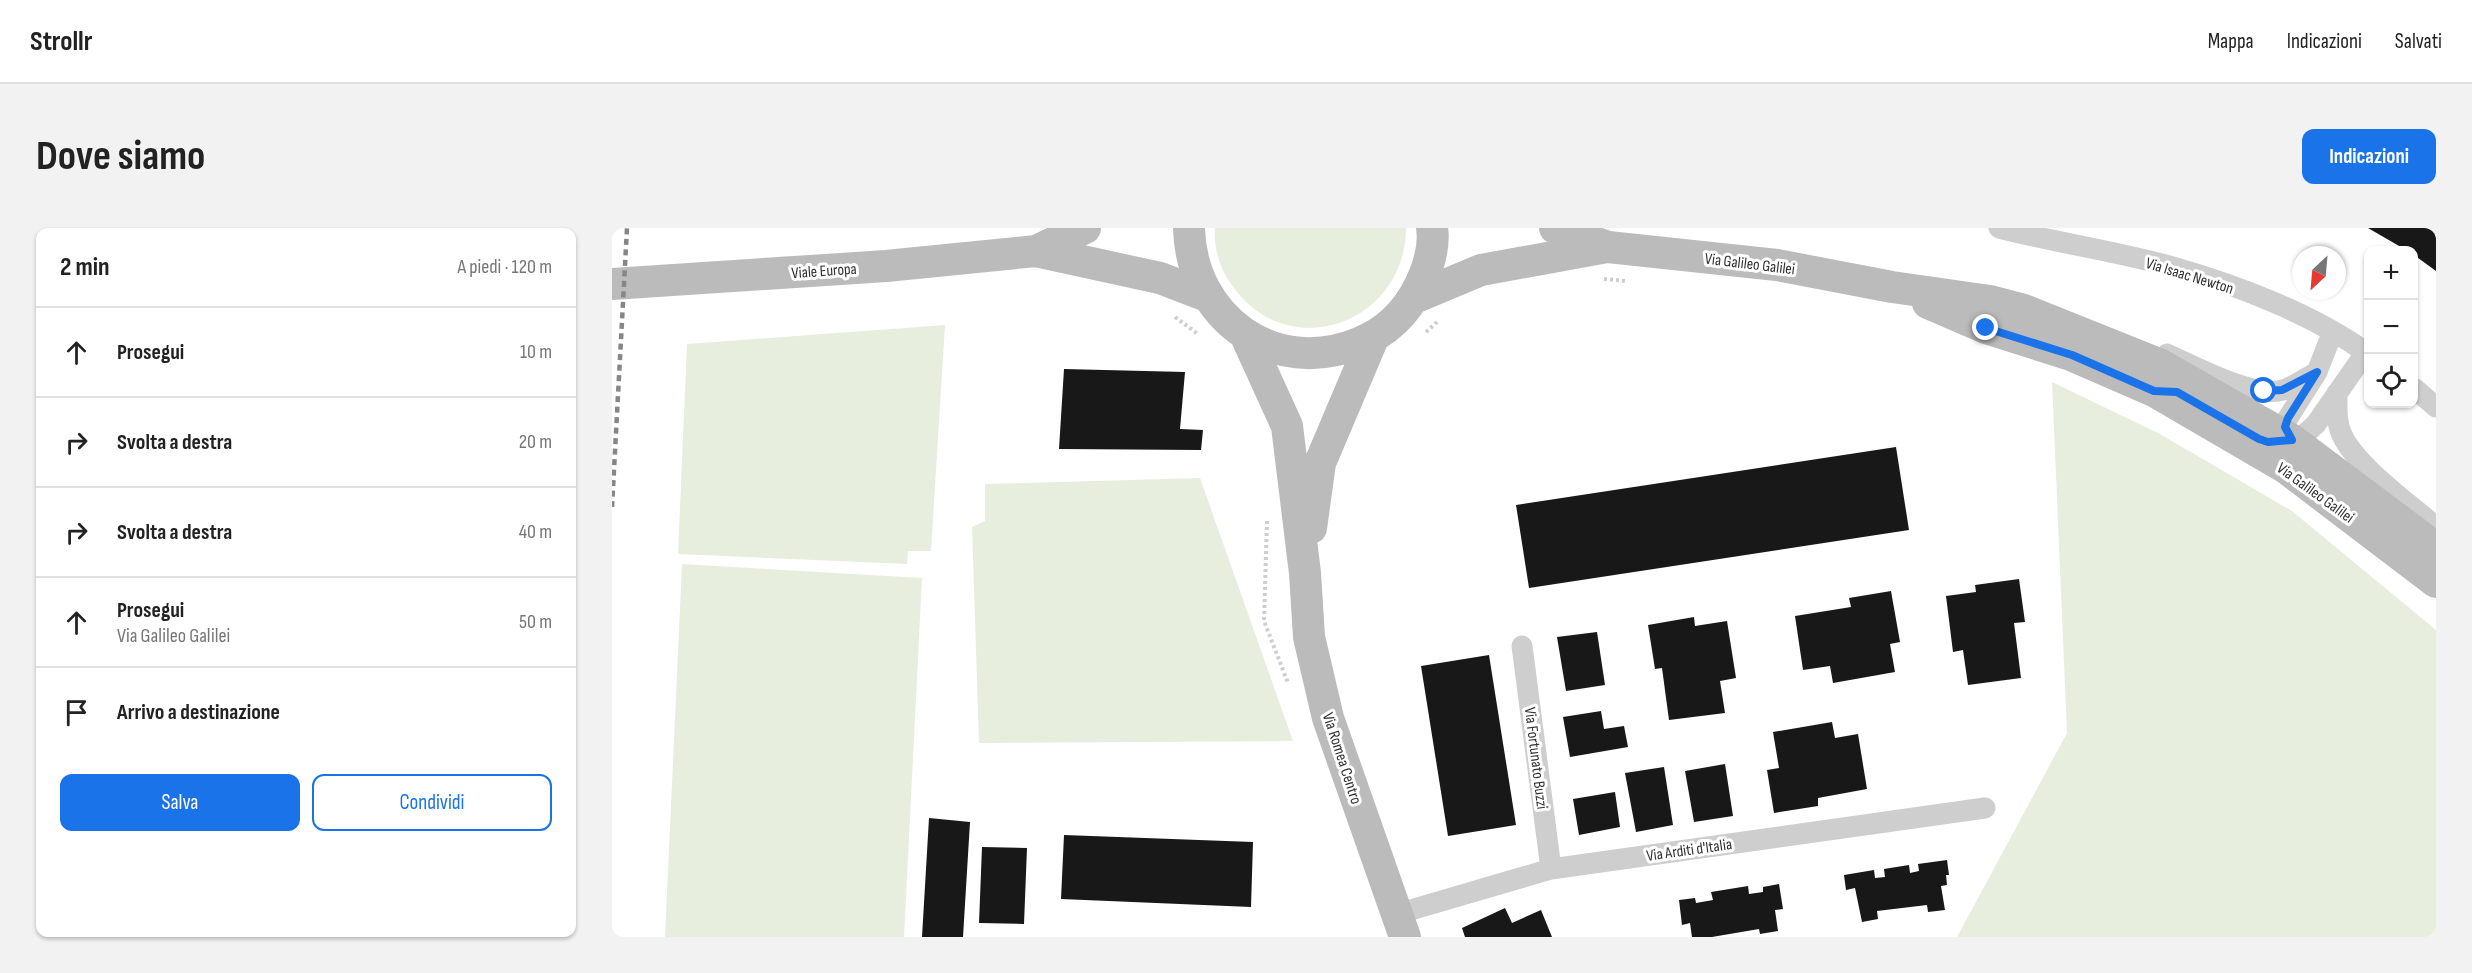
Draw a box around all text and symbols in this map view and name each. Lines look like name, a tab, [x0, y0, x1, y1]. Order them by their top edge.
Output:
text: Strollr	[30, 25, 92, 58]
text: Mappa	[2208, 29, 2254, 54]
text: Indicazioni	[2287, 29, 2362, 54]
text: Salvati	[2395, 29, 2442, 54]
button: Indicazioni	[2302, 129, 2436, 184]
text: Dove siamo	[36, 131, 205, 182]
north arrow	[2292, 246, 2346, 300]
map controls	[2364, 246, 2418, 408]
button: +	[2364, 246, 2418, 300]
street label: Via Galileo Galilei	[1704, 250, 1796, 279]
text: 2 min	[60, 252, 110, 283]
street label: Via Isaac Newton	[2143, 254, 2236, 299]
text: A piedi · 120 m	[457, 255, 552, 279]
street label: Viale Europa	[791, 260, 857, 283]
button: −	[2364, 300, 2418, 354]
route end	[1972, 314, 1998, 340]
icon: ahead	[60, 336, 93, 369]
text: Prosegui	[117, 339, 184, 366]
text: 10 m	[520, 340, 552, 364]
button: locate	[2364, 354, 2418, 408]
route start	[2250, 377, 2276, 403]
icon: right	[60, 426, 93, 459]
text: Svolta a destra	[117, 429, 232, 456]
text: 20 m	[519, 430, 552, 454]
street label: Via Galileo Galilei	[2273, 459, 2357, 528]
icon: right	[60, 516, 93, 549]
text: Svolta a destra	[117, 519, 232, 546]
text: 40 m	[519, 520, 552, 544]
text: Prosegui	[117, 597, 184, 624]
icon: ahead	[60, 606, 93, 639]
text: 50 m	[519, 610, 552, 634]
text: Via Galileo Galilei	[117, 624, 230, 648]
icon: arrive	[60, 696, 93, 729]
text: Arrivo a destinazione	[117, 699, 280, 726]
street label: Via Fortunato Buzzi	[1520, 706, 1551, 810]
street label: Via Romea Centro	[1318, 710, 1365, 807]
button: Salva	[60, 774, 300, 831]
button: Condividi	[312, 774, 552, 831]
street label: Via Arditi d'Italia	[1645, 835, 1733, 866]

